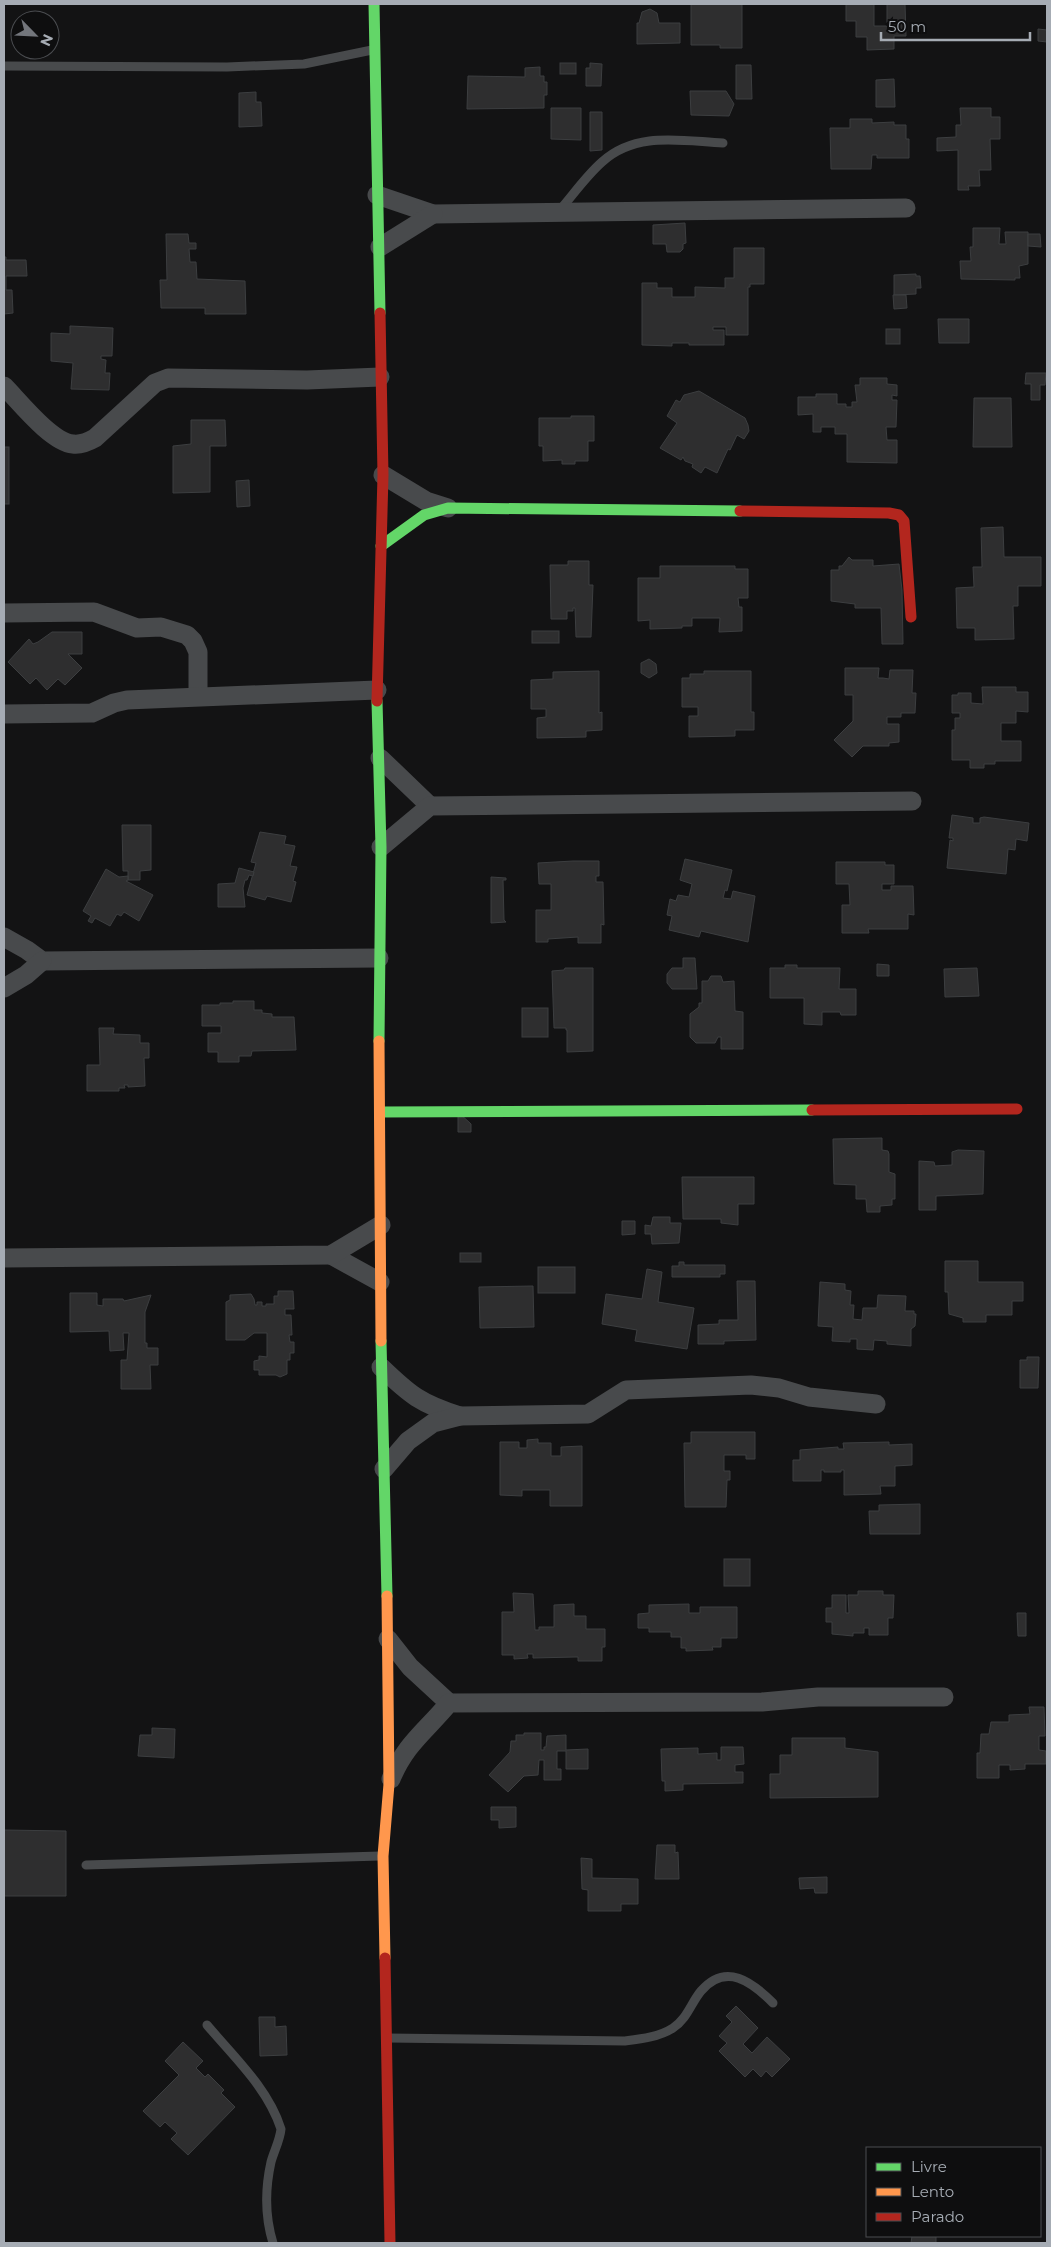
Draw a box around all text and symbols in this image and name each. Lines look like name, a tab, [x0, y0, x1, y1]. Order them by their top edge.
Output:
north arrow	[10, 10, 60, 60]
scale bar	[881, 10, 1030, 42]
text: 50 m	[888, 17, 926, 36]
text: N	[36, 31, 57, 49]
legend	[866, 2147, 1041, 2237]
text: Livre	[911, 2157, 947, 2176]
text: Lento	[911, 2182, 954, 2201]
text: Parado	[911, 2207, 964, 2226]

